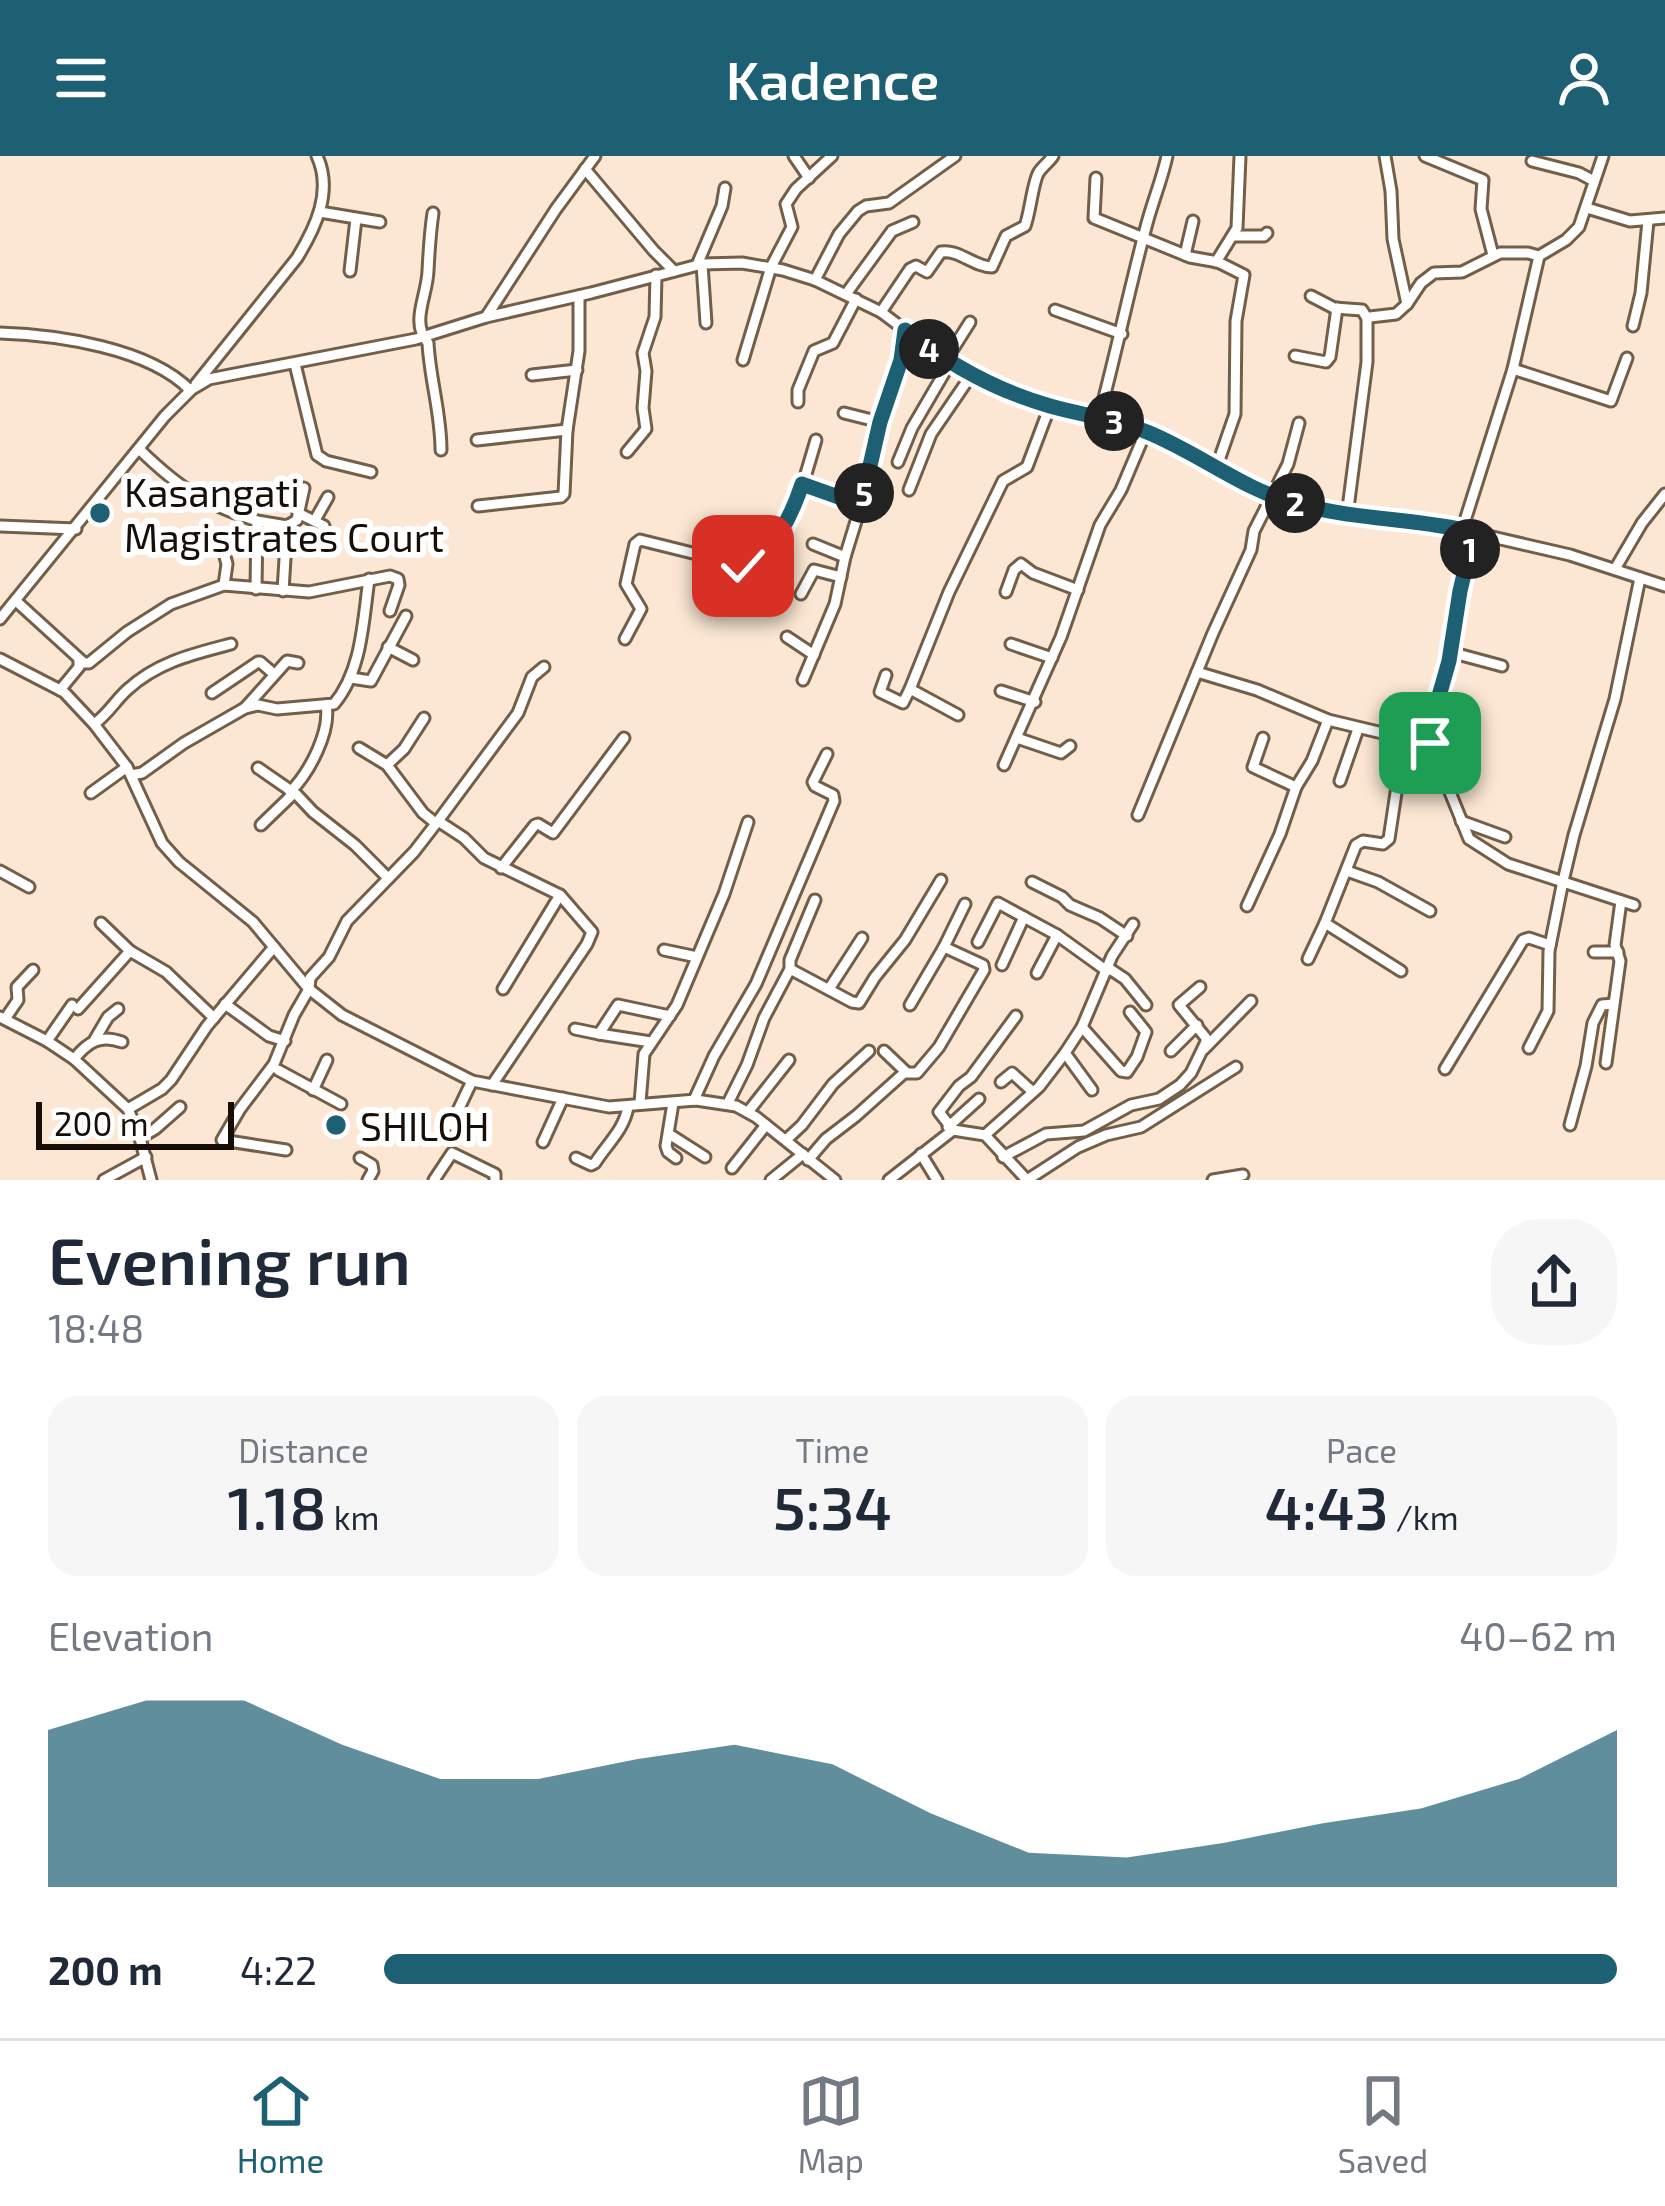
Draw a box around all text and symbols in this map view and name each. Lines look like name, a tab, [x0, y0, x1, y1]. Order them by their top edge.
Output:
icon: menu	[48, 45, 114, 111]
icon: person	[1551, 45, 1617, 111]
text: Kadence	[726, 46, 939, 111]
pin: 4	[899, 319, 959, 379]
text: 4	[918, 329, 940, 369]
pin: 3	[1084, 391, 1144, 451]
text: 3	[1105, 401, 1123, 441]
pin: 5	[834, 463, 894, 523]
place label: Kasangati Magistrates Court	[124, 468, 444, 560]
text: 5	[855, 473, 873, 513]
pin: 2	[1265, 473, 1325, 533]
text: 2	[1285, 483, 1305, 523]
marker: Kasangati Magistrates Court	[87, 500, 113, 526]
pin	[692, 515, 794, 617]
pin: 1	[1440, 519, 1500, 579]
text: 1	[1463, 529, 1477, 569]
icon: check	[710, 533, 776, 599]
pin	[1379, 692, 1481, 794]
icon: arrive	[1397, 710, 1463, 776]
scale bar	[36, 1096, 234, 1149]
place label: SHILOH	[360, 1102, 490, 1149]
text: 200 m	[54, 1103, 149, 1143]
marker: SHILOH	[323, 1112, 349, 1138]
text: Evening run	[48, 1219, 411, 1298]
button: share	[1491, 1219, 1617, 1345]
text: 18:48	[48, 1304, 144, 1351]
text: Distance	[238, 1430, 369, 1470]
text: Time	[796, 1430, 870, 1470]
text: Pace	[1326, 1430, 1397, 1470]
text: 1.18	[228, 1470, 326, 1542]
text: 5:34	[773, 1470, 892, 1542]
text: 4:43	[1264, 1470, 1388, 1542]
text: km	[326, 1497, 379, 1537]
text: /km	[1388, 1497, 1459, 1537]
text: Elevation	[48, 1612, 213, 1659]
text: 40–62 m	[1459, 1612, 1617, 1659]
text: 200 m	[48, 1946, 163, 1993]
text: 4:22	[240, 1946, 317, 1993]
tab: Home	[237, 2068, 324, 2180]
tab: Map	[798, 2068, 864, 2180]
tab: Saved	[1338, 2068, 1428, 2180]

